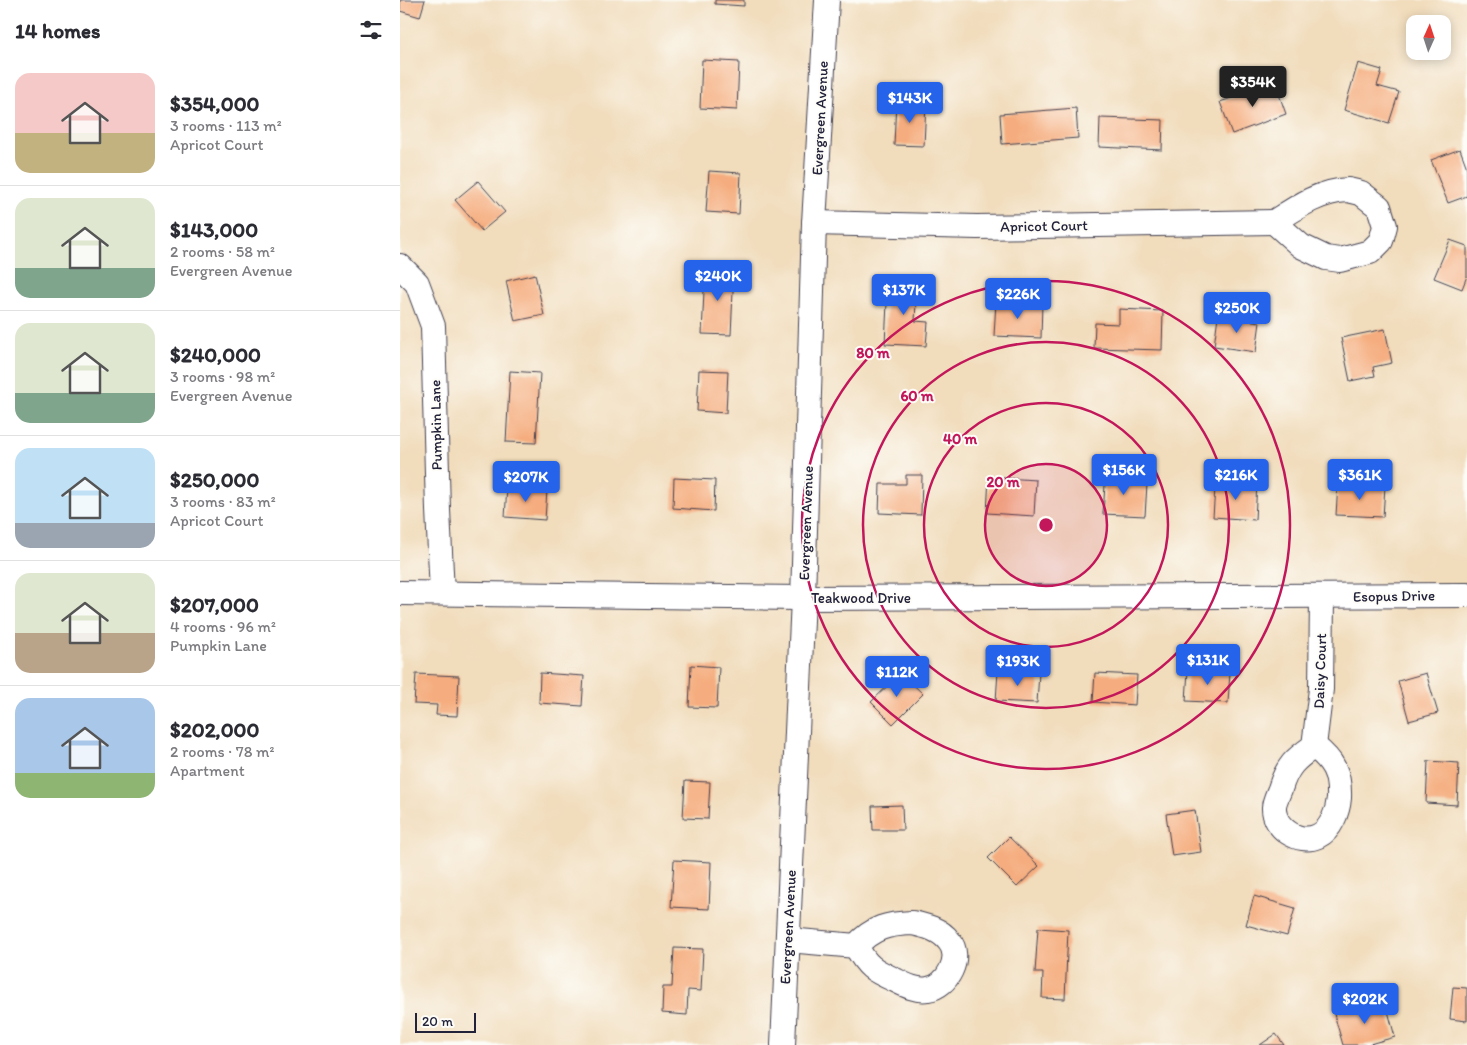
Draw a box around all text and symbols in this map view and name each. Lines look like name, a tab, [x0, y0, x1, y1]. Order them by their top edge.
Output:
north arrow	[1406, 15, 1451, 60]
map controls	[1406, 15, 1451, 60]
icon: filters	[357, 16, 385, 44]
text: 14 homes	[15, 18, 100, 43]
street label: Evergreen Avenue	[808, 60, 832, 176]
pin: $354K	[1218, 66, 1288, 108]
text: $354K	[1230, 72, 1276, 91]
pin: $143K	[875, 82, 945, 124]
text: $143K	[888, 88, 932, 107]
text: $354,000	[170, 91, 260, 116]
icon: home	[55, 93, 115, 153]
text: 3 rooms · 113 m²	[170, 116, 282, 135]
text: Apricot Court	[170, 135, 263, 154]
street label: Apricot Court	[1000, 216, 1088, 236]
text: $143,000	[170, 217, 258, 242]
icon: home	[55, 218, 115, 278]
text: 2 rooms · 58 m²	[170, 242, 275, 261]
pin: $240K	[683, 260, 753, 302]
text: Evergreen Avenue	[170, 261, 293, 280]
text: $240K	[695, 266, 741, 285]
pin: $137K	[869, 274, 939, 316]
pin: $226K	[983, 278, 1053, 320]
text: $137K	[883, 280, 925, 299]
text: $226K	[996, 284, 1040, 303]
pin: $250K	[1202, 292, 1272, 334]
text: $250K	[1214, 298, 1260, 317]
text: $240,000	[170, 342, 261, 367]
icon: home	[55, 343, 115, 403]
text: 80 m	[856, 344, 890, 362]
text: 3 rooms · 98 m²	[170, 367, 275, 386]
street label: Pumpkin Lane	[426, 379, 446, 471]
text: Evergreen Avenue	[170, 386, 293, 405]
text: 60 m	[900, 387, 934, 405]
text: 40 m	[943, 430, 978, 448]
pin: $156K	[1089, 454, 1159, 496]
pin: $216K	[1201, 458, 1271, 501]
pin: $361K	[1325, 458, 1395, 501]
pin: $207K	[491, 460, 561, 503]
text: $156K	[1103, 460, 1145, 479]
street label: Evergreen Avenue	[795, 465, 817, 581]
text: $216K	[1215, 465, 1257, 484]
text: $361K	[1339, 465, 1381, 484]
text: $250,000	[170, 467, 259, 492]
text: $207K	[504, 467, 548, 486]
icon: home	[55, 468, 115, 528]
text: 20 m	[986, 473, 1020, 491]
text: 3 rooms · 83 m²	[170, 492, 276, 511]
text: Apricot Court	[170, 511, 263, 530]
centre of rings	[1037, 516, 1055, 534]
street label: Esopus Drive	[1353, 586, 1435, 606]
street label: Teakwood Drive	[811, 589, 911, 607]
text: $207,000	[170, 592, 259, 617]
icon: home	[55, 593, 115, 653]
text: 4 rooms · 96 m²	[170, 617, 276, 636]
street label: Daisy Court	[1310, 632, 1330, 709]
text: Pumpkin Lane	[170, 636, 267, 655]
pin: $193K	[983, 644, 1053, 687]
pin: $131K	[1173, 644, 1243, 686]
text: $131K	[1187, 650, 1229, 669]
text: $193K	[997, 651, 1039, 670]
pin: $112K	[862, 656, 932, 698]
text: $112K	[876, 662, 918, 681]
text: $202,000	[170, 717, 259, 742]
icon: home	[55, 718, 115, 778]
text: 2 rooms · 78 m²	[170, 742, 275, 761]
text: Apartment	[170, 761, 245, 780]
street label: Evergreen Avenue	[776, 869, 800, 985]
pin: $202K	[1330, 982, 1400, 1025]
text: $202K	[1342, 989, 1388, 1008]
scale bar	[415, 1010, 476, 1033]
text: 20 m	[422, 1013, 453, 1030]

